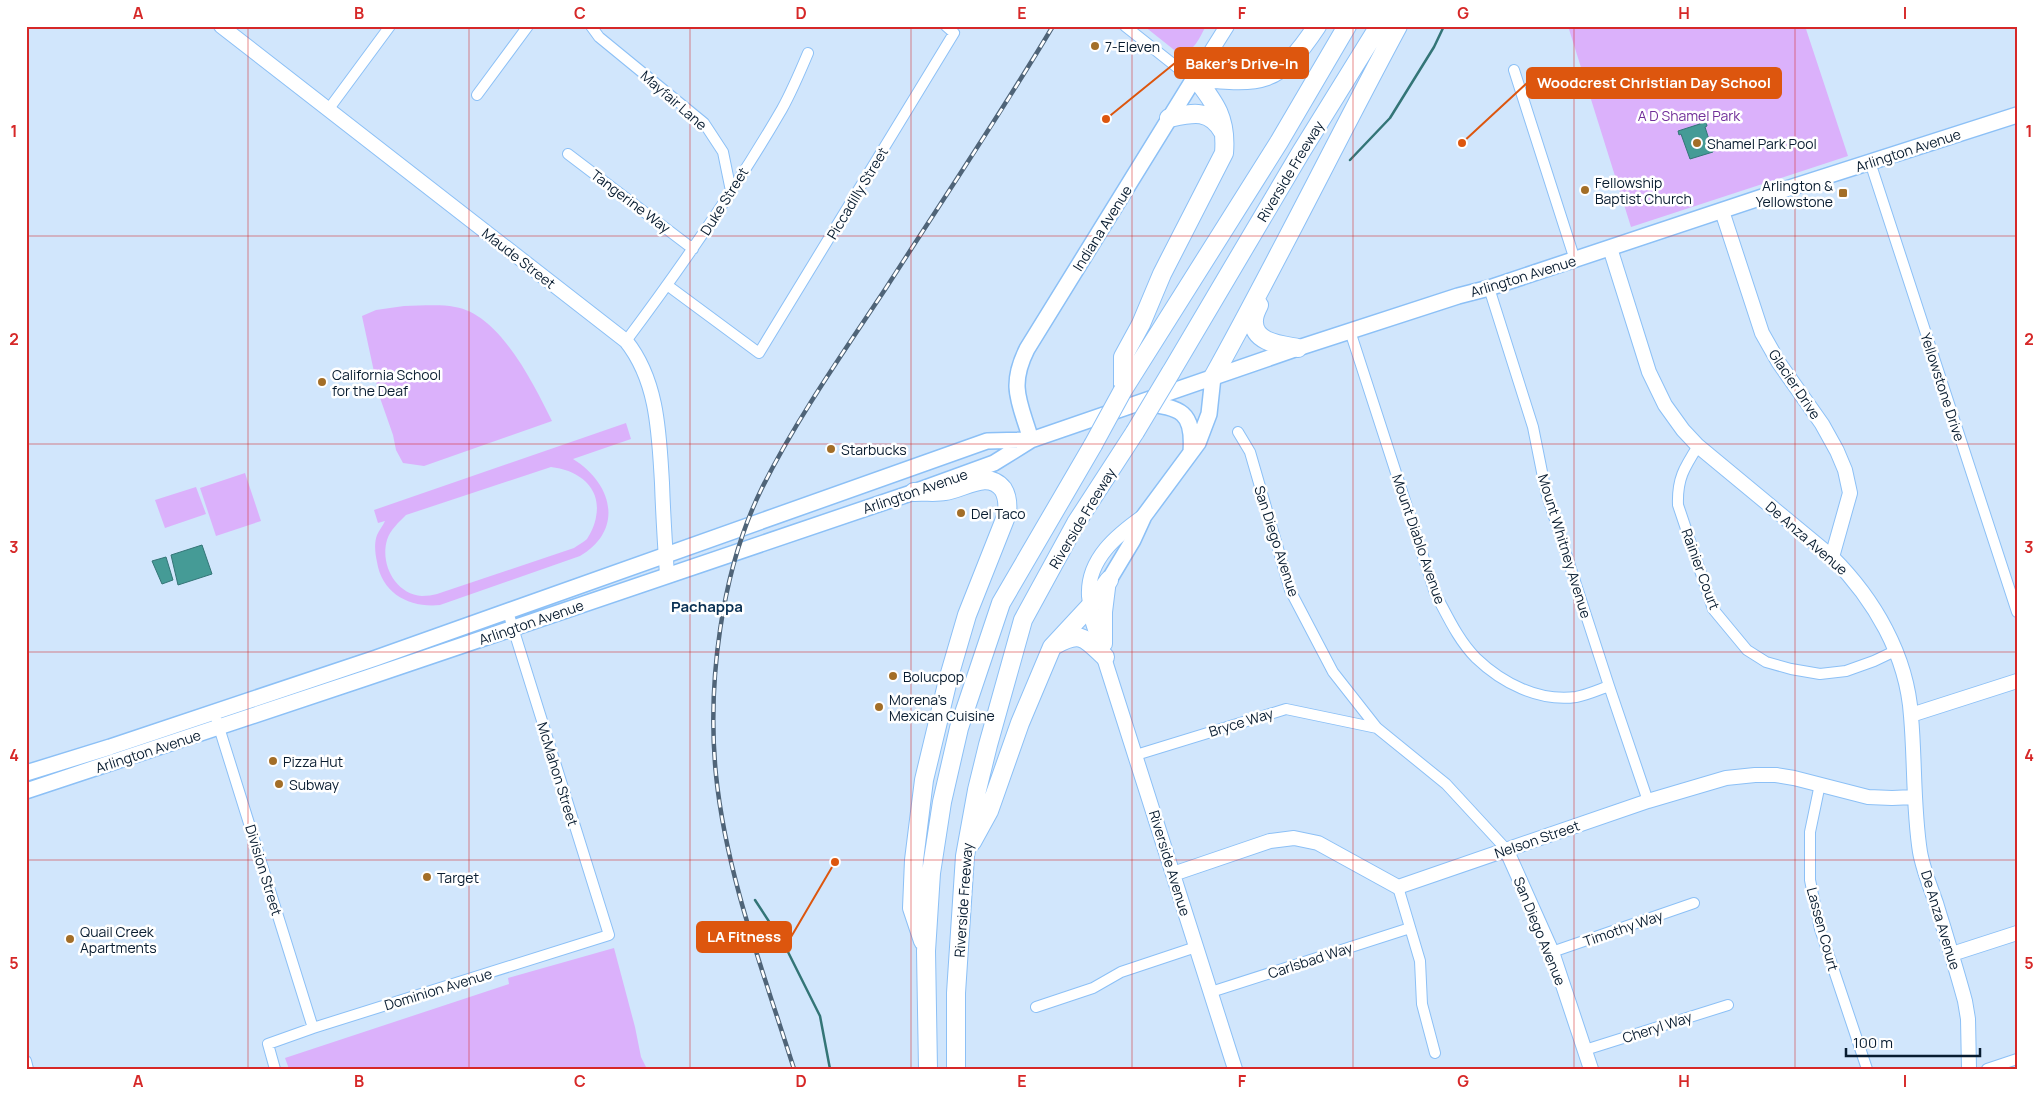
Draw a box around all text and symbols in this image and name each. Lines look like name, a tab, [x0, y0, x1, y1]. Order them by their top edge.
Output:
text: A	[133, 2, 144, 24]
text: B	[354, 2, 364, 24]
text: C	[574, 2, 586, 24]
text: D	[795, 2, 807, 24]
text: E	[1017, 2, 1027, 24]
text: F	[1238, 2, 1247, 24]
text: G	[1457, 2, 1469, 24]
text: H	[1678, 2, 1690, 24]
text: I	[1903, 2, 1907, 24]
place label: 7-Eleven	[1105, 37, 1160, 56]
marker: 7-Eleven	[1089, 40, 1101, 52]
callout: Baker's Drive-In	[1175, 48, 1308, 78]
text: Baker's Drive-In	[1186, 53, 1298, 74]
street label: Mayfair Lane	[637, 66, 711, 134]
callout: Woodcrest Christian Day School	[1527, 68, 1781, 98]
text: Woodcrest Christian Day School	[1537, 72, 1771, 93]
park label: A D Shamel Park	[1638, 106, 1741, 125]
street label: Riverside Freeway	[1252, 116, 1328, 225]
text: 1	[10, 120, 18, 142]
text: 1	[2025, 120, 2033, 142]
street label: Arlington Avenue	[1853, 124, 1963, 176]
place label: Shamel Park Pool	[1707, 134, 1817, 153]
marker: Shamel Park Pool	[1691, 137, 1703, 149]
street label: Piccadilly Street	[822, 143, 892, 243]
street label: Duke Street	[696, 163, 753, 239]
street label: Tangerine Way	[587, 165, 675, 237]
place label: Fellowship Baptist Church	[1595, 173, 1692, 208]
place label: Arlington & Yellowstone	[1756, 176, 1833, 211]
street label: Indiana Avenue	[1068, 182, 1136, 274]
marker: Fellowship Baptist Church	[1579, 184, 1591, 196]
marker: Arlington & Yellowstone	[1837, 187, 1849, 199]
street label: Maude Street	[478, 223, 560, 293]
street label: Arlington Avenue	[1468, 251, 1578, 301]
text: 2	[9, 328, 19, 350]
text: 2	[2024, 328, 2034, 350]
street label: Yellowstone Drive	[1917, 330, 1969, 444]
street label: Glacier Drive	[1765, 345, 1825, 423]
place label: California School for the Deaf	[332, 365, 441, 400]
marker: California School for the Deaf	[316, 376, 328, 388]
place label: Starbucks	[841, 440, 907, 459]
marker: Starbucks	[825, 443, 837, 455]
street label: Riverside Freeway	[1044, 463, 1120, 572]
street label: Arlington Avenue	[860, 464, 970, 518]
street label: Mount Diablo Avenue	[1388, 472, 1450, 606]
street label: Mount Whitney Avenue	[1534, 472, 1596, 620]
street label: San Diego Avenue	[1250, 483, 1304, 599]
street label: De Anza Avenue	[1762, 497, 1852, 579]
place label: Del Taco	[971, 504, 1026, 523]
marker: Del Taco	[955, 507, 967, 519]
street label: Rainier Court	[1678, 526, 1725, 612]
text: 3	[9, 536, 19, 558]
text: 3	[2024, 536, 2034, 558]
street label: Arlington Avenue	[476, 595, 586, 649]
district label: Pachappa	[671, 596, 743, 617]
place label: Bolucpop	[903, 667, 964, 686]
marker: Bolucpop	[887, 670, 899, 682]
place label: Morena’s Mexican Cuisine	[889, 690, 995, 725]
marker: Morena’s Mexican Cuisine	[873, 701, 885, 713]
street label: Bryce Way	[1206, 703, 1276, 741]
street label: McMahon Street	[533, 720, 583, 829]
street label: Arlington Avenue	[93, 725, 203, 777]
text: 4	[9, 744, 19, 766]
text: 4	[2024, 744, 2034, 766]
place label: Pizza Hut	[283, 752, 344, 771]
marker: Pizza Hut	[267, 755, 279, 767]
place label: Subway	[289, 775, 340, 794]
marker: Subway	[273, 778, 285, 790]
street label: Riverside Avenue	[1145, 808, 1195, 918]
street label: Nelson Street	[1492, 815, 1582, 862]
street label: Division Street	[241, 822, 287, 918]
street label: Riverside Freeway	[950, 841, 977, 958]
place label: Target	[437, 868, 479, 887]
street label: De Anza Avenue	[1917, 868, 1965, 972]
marker: Target	[421, 871, 433, 883]
street label: San Diego Avenue	[1510, 874, 1570, 988]
street label: Lassen Court	[1803, 885, 1843, 973]
street label: Timothy Way	[1581, 905, 1666, 951]
place label: Quail Creek Apartments	[80, 922, 157, 957]
callout: LA Fitness	[697, 922, 791, 952]
text: LA Fitness	[707, 926, 781, 947]
marker: Quail Creek Apartments	[64, 933, 76, 945]
street label: Carlsbad Way	[1265, 937, 1355, 983]
text: 5	[9, 952, 19, 974]
text: 5	[2024, 952, 2034, 974]
street label: Dominion Avenue	[382, 964, 494, 1014]
street label: Cheryl Way	[1620, 1007, 1695, 1047]
scale bar	[1846, 1025, 1979, 1057]
text: 100 m	[1853, 1032, 1893, 1053]
text: A	[133, 1070, 144, 1092]
text: B	[354, 1070, 364, 1092]
text: C	[574, 1070, 586, 1092]
text: D	[795, 1070, 807, 1092]
text: E	[1017, 1070, 1027, 1092]
text: F	[1238, 1070, 1247, 1092]
text: G	[1457, 1070, 1469, 1092]
text: H	[1678, 1070, 1690, 1092]
text: I	[1903, 1070, 1907, 1092]

